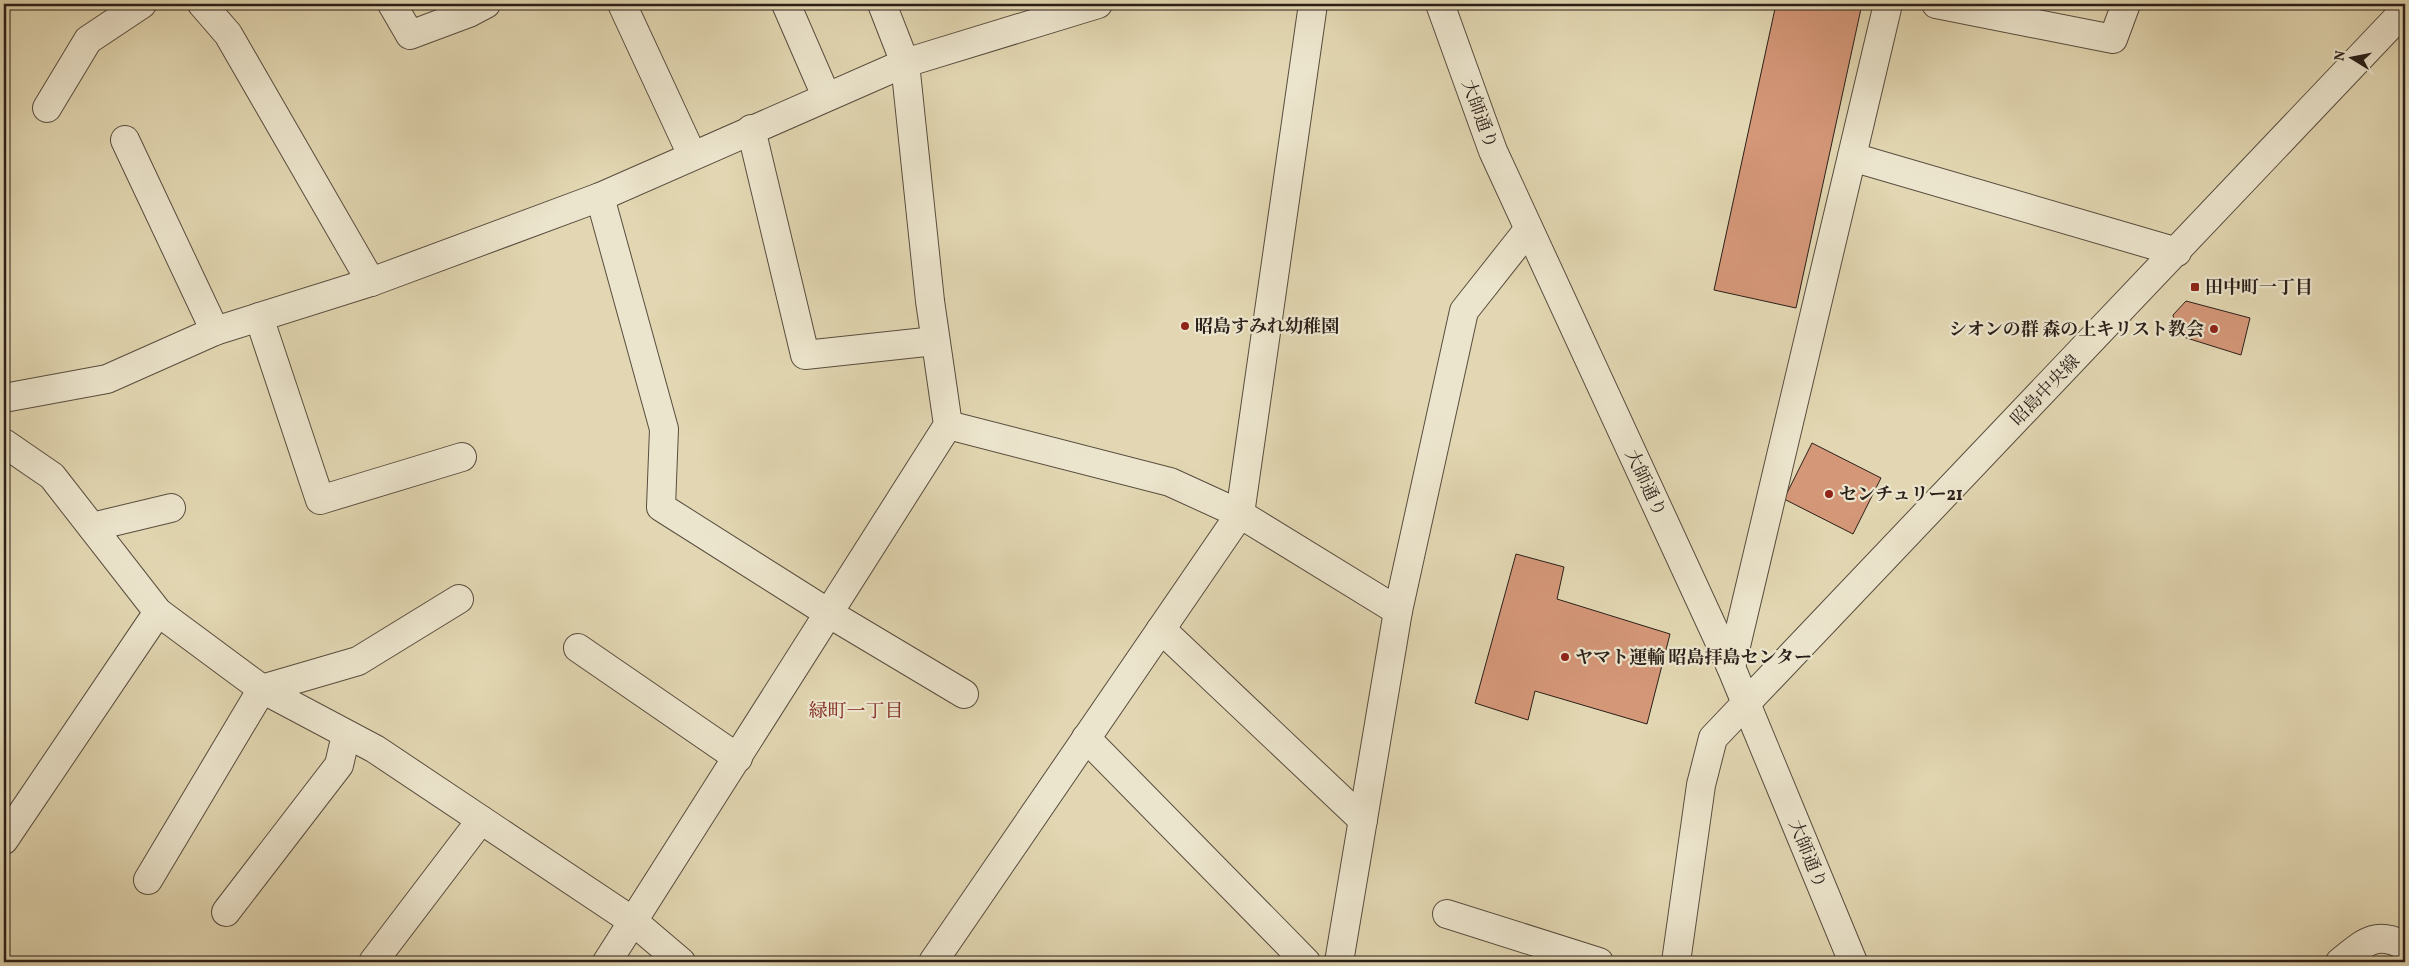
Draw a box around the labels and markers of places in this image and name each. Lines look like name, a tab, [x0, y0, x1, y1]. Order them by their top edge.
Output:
place label: 田中町一丁目	[2205, 276, 2313, 301]
marker: 田中町一丁目	[2189, 281, 2201, 293]
place label: 昭島すみれ幼稚園	[1195, 315, 1339, 340]
place label: シオンの群 森の上キリスト教会	[1949, 318, 2204, 343]
marker: 昭島すみれ幼稚園	[1179, 320, 1191, 332]
marker: シオンの群 森の上キリスト教会	[2208, 323, 2220, 335]
place label: センチュリー21	[1839, 483, 1963, 508]
marker: センチュリー21	[1823, 488, 1835, 500]
place label: ヤマト運輸 昭島拝島センター	[1575, 646, 1812, 671]
marker: ヤマト運輸 昭島拝島センター	[1559, 651, 1571, 663]

